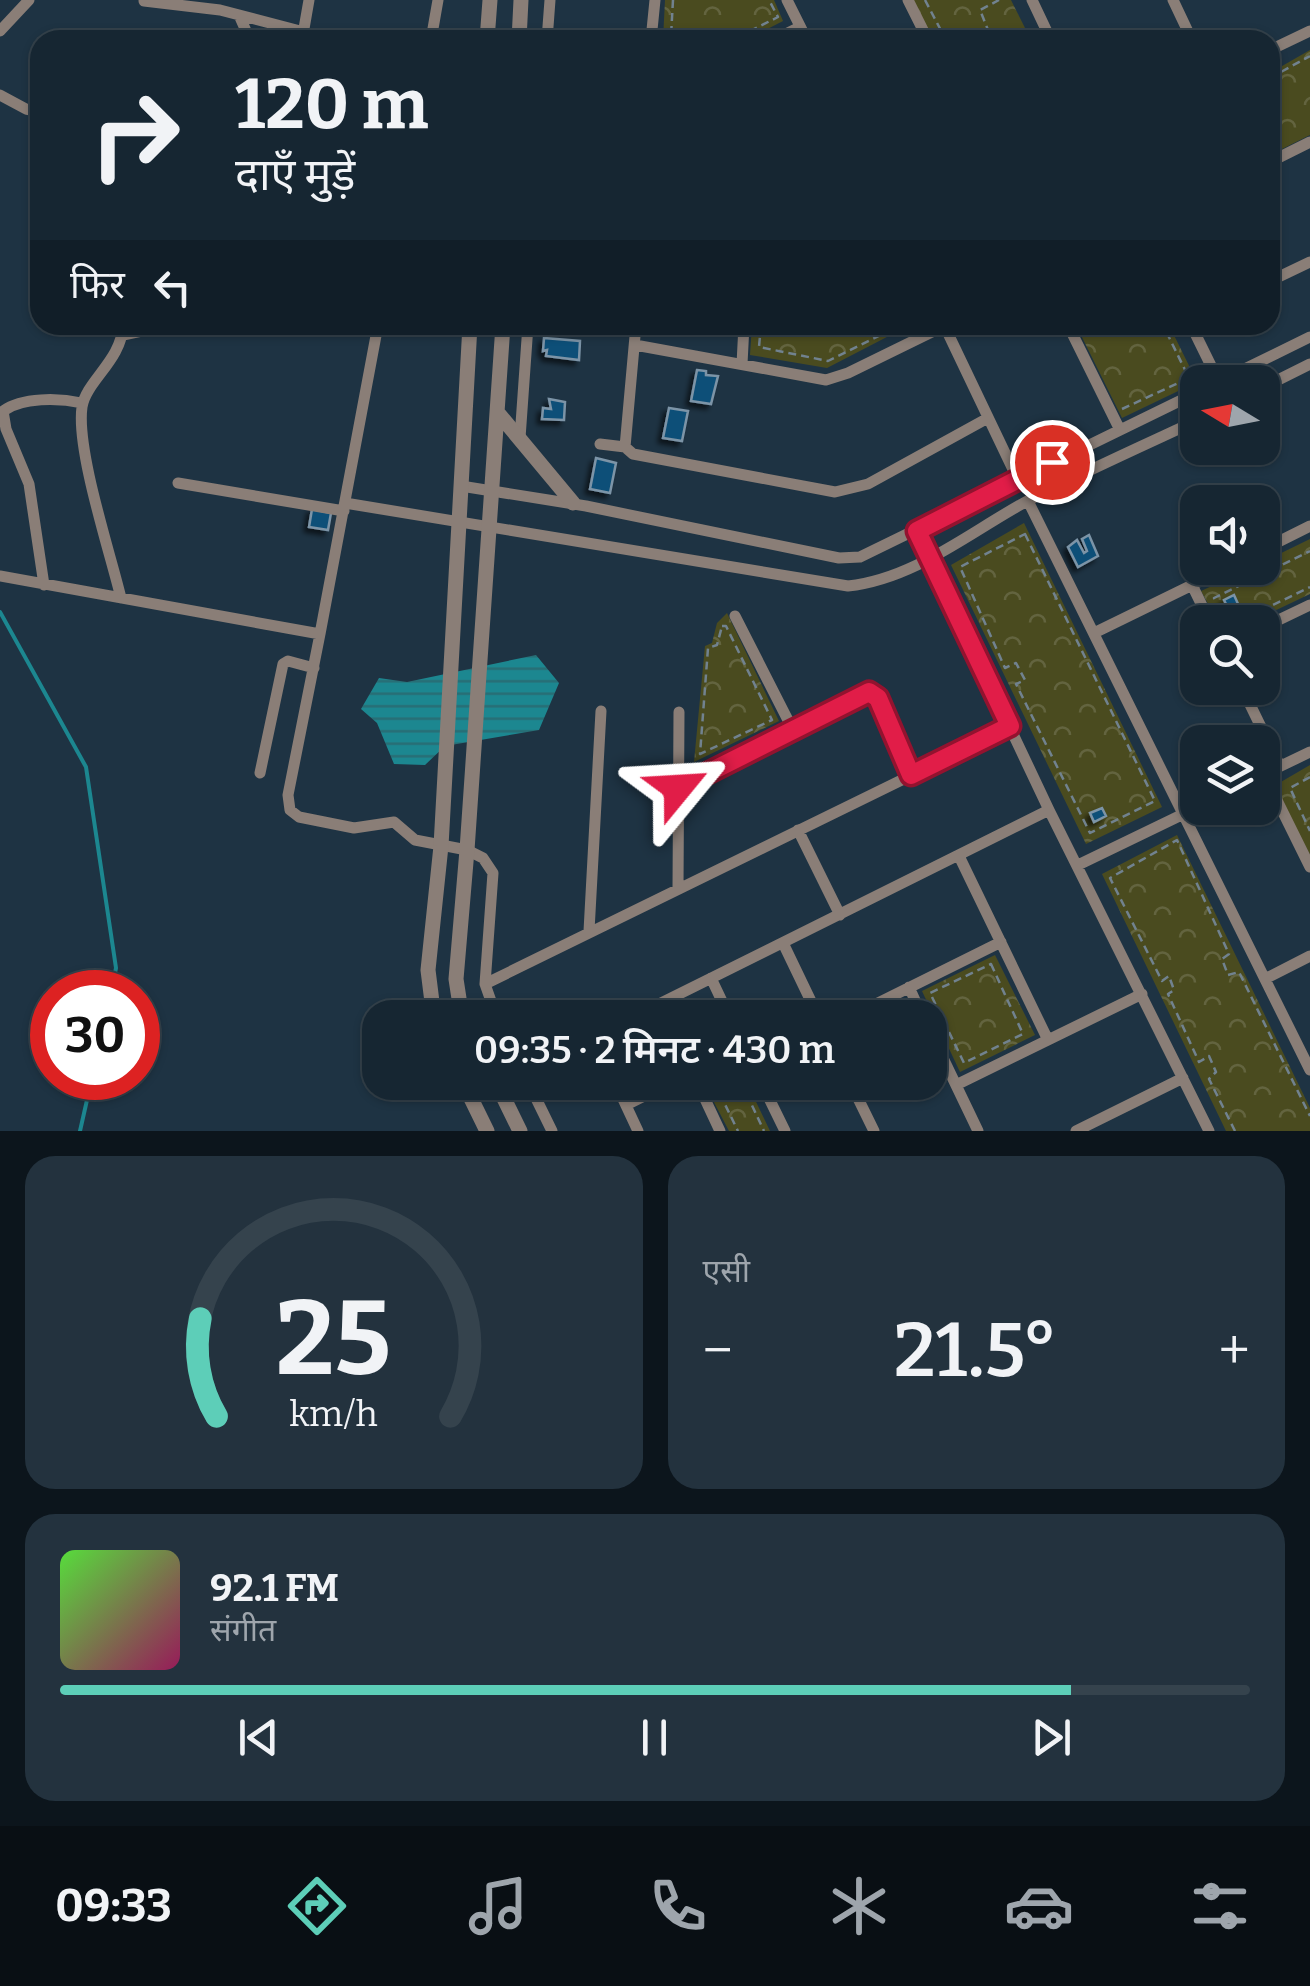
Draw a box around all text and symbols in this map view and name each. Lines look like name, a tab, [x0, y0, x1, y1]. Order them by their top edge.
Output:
text: 120 m	[235, 63, 428, 147]
icon: right	[70, 70, 200, 200]
text: दाएँ मुड़ें	[235, 148, 355, 202]
icon: left	[145, 260, 200, 315]
text: फिर	[70, 262, 125, 308]
north arrow	[1180, 365, 1280, 465]
map controls	[1180, 365, 1280, 825]
pin	[1010, 420, 1095, 505]
icon: arrive	[1025, 435, 1080, 490]
button: sound	[1180, 485, 1280, 585]
button: search	[1180, 605, 1280, 705]
button: layers	[1180, 725, 1280, 825]
position arrow	[626, 736, 730, 840]
speed limit sign: 30	[30, 970, 160, 1100]
text: 09:35 · 2 मिनट · 430 m	[474, 1027, 835, 1073]
text: एसी	[703, 1252, 750, 1290]
text: 25	[276, 1277, 391, 1402]
text: 21.5°	[894, 1306, 1058, 1396]
text: −	[703, 1318, 733, 1384]
text: +	[1219, 1318, 1250, 1384]
text: km/h	[290, 1393, 378, 1435]
text: 92.1 FM	[210, 1565, 339, 1611]
text: संगीत	[210, 1611, 276, 1649]
icon: previous	[231, 1710, 286, 1765]
icon: pause	[627, 1710, 682, 1765]
icon: next	[1024, 1710, 1079, 1765]
icon: directions	[282, 1871, 352, 1941]
icon: music	[463, 1871, 533, 1941]
icon: phone	[643, 1871, 713, 1941]
icon: climate	[824, 1871, 894, 1941]
icon: car	[1004, 1871, 1074, 1941]
icon: filters	[1185, 1871, 1255, 1941]
text: 09:33	[55, 1879, 172, 1933]

